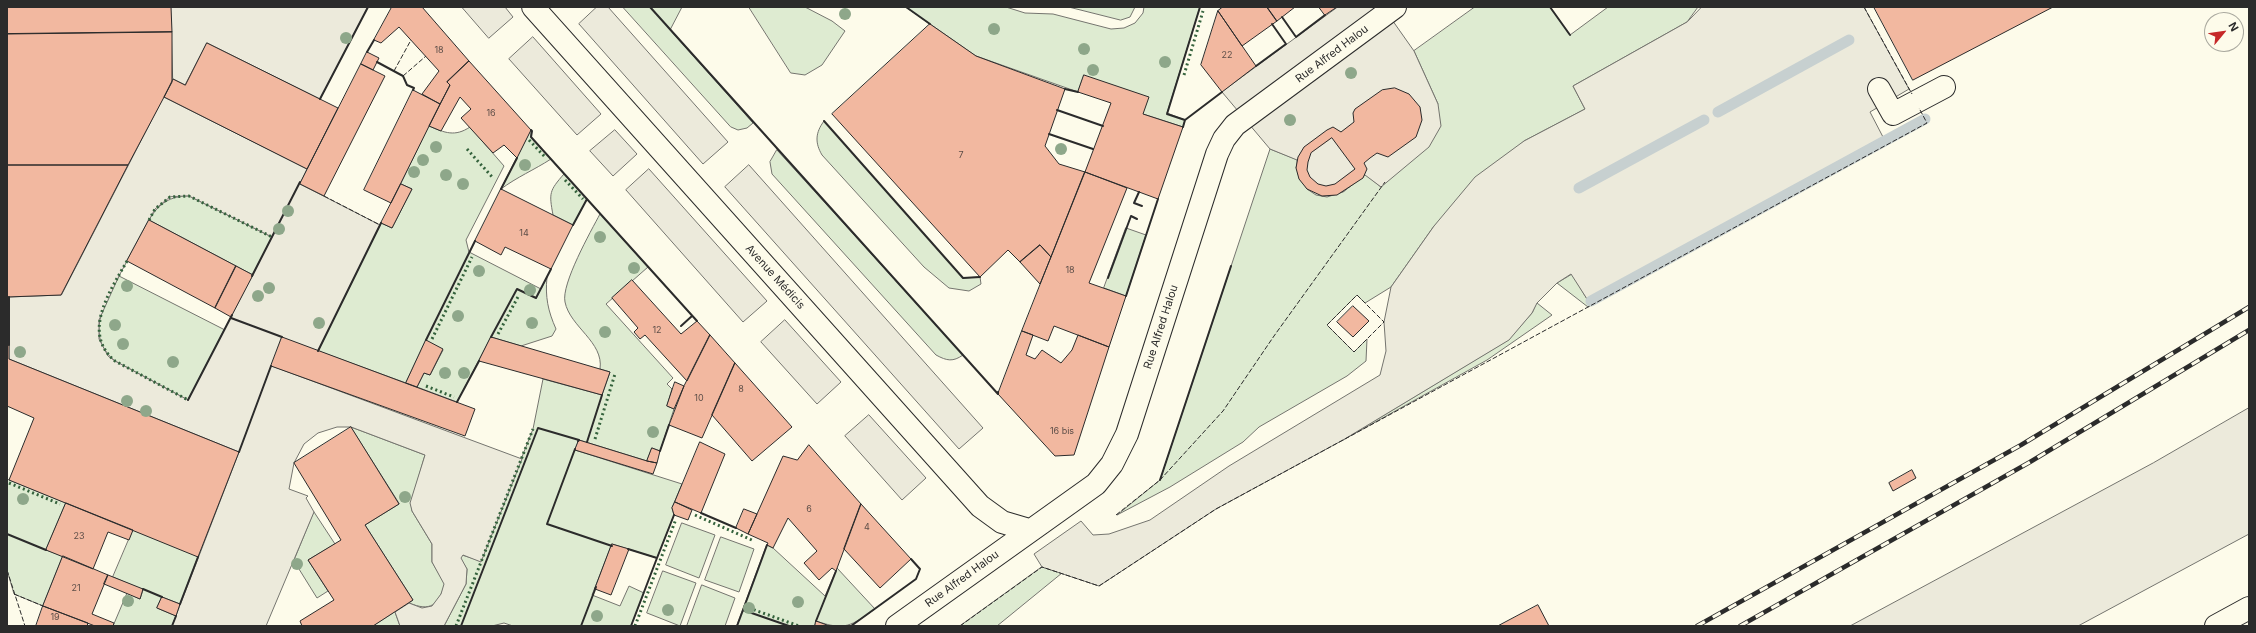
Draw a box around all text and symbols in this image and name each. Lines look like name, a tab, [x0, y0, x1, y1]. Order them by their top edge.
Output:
north arrow	[2204, 12, 2244, 52]
text: N	[2225, 20, 2242, 34]
street label: Rue Alfred Halou	[1293, 22, 1371, 86]
house number: 18	[434, 45, 444, 55]
house number: 22	[1222, 50, 1232, 60]
house number: 16	[486, 108, 496, 118]
house number: 7	[958, 150, 964, 160]
house number: 14	[519, 228, 529, 238]
street label: Avenue Médicis	[743, 242, 807, 312]
house number: 18	[1065, 265, 1075, 275]
street label: Rue Alfred Halou	[1141, 283, 1181, 371]
house number: 12	[652, 325, 662, 335]
house number: 8	[738, 384, 744, 394]
house number: 10	[694, 393, 704, 403]
house number: 16 bis	[1050, 426, 1074, 436]
house number: 6	[806, 504, 812, 514]
house number: 4	[864, 522, 870, 532]
house number: 23	[73, 531, 85, 541]
street label: Rue Alfred Halou	[923, 548, 1001, 610]
house number: 21	[71, 583, 81, 593]
house number: 19	[50, 612, 60, 622]

